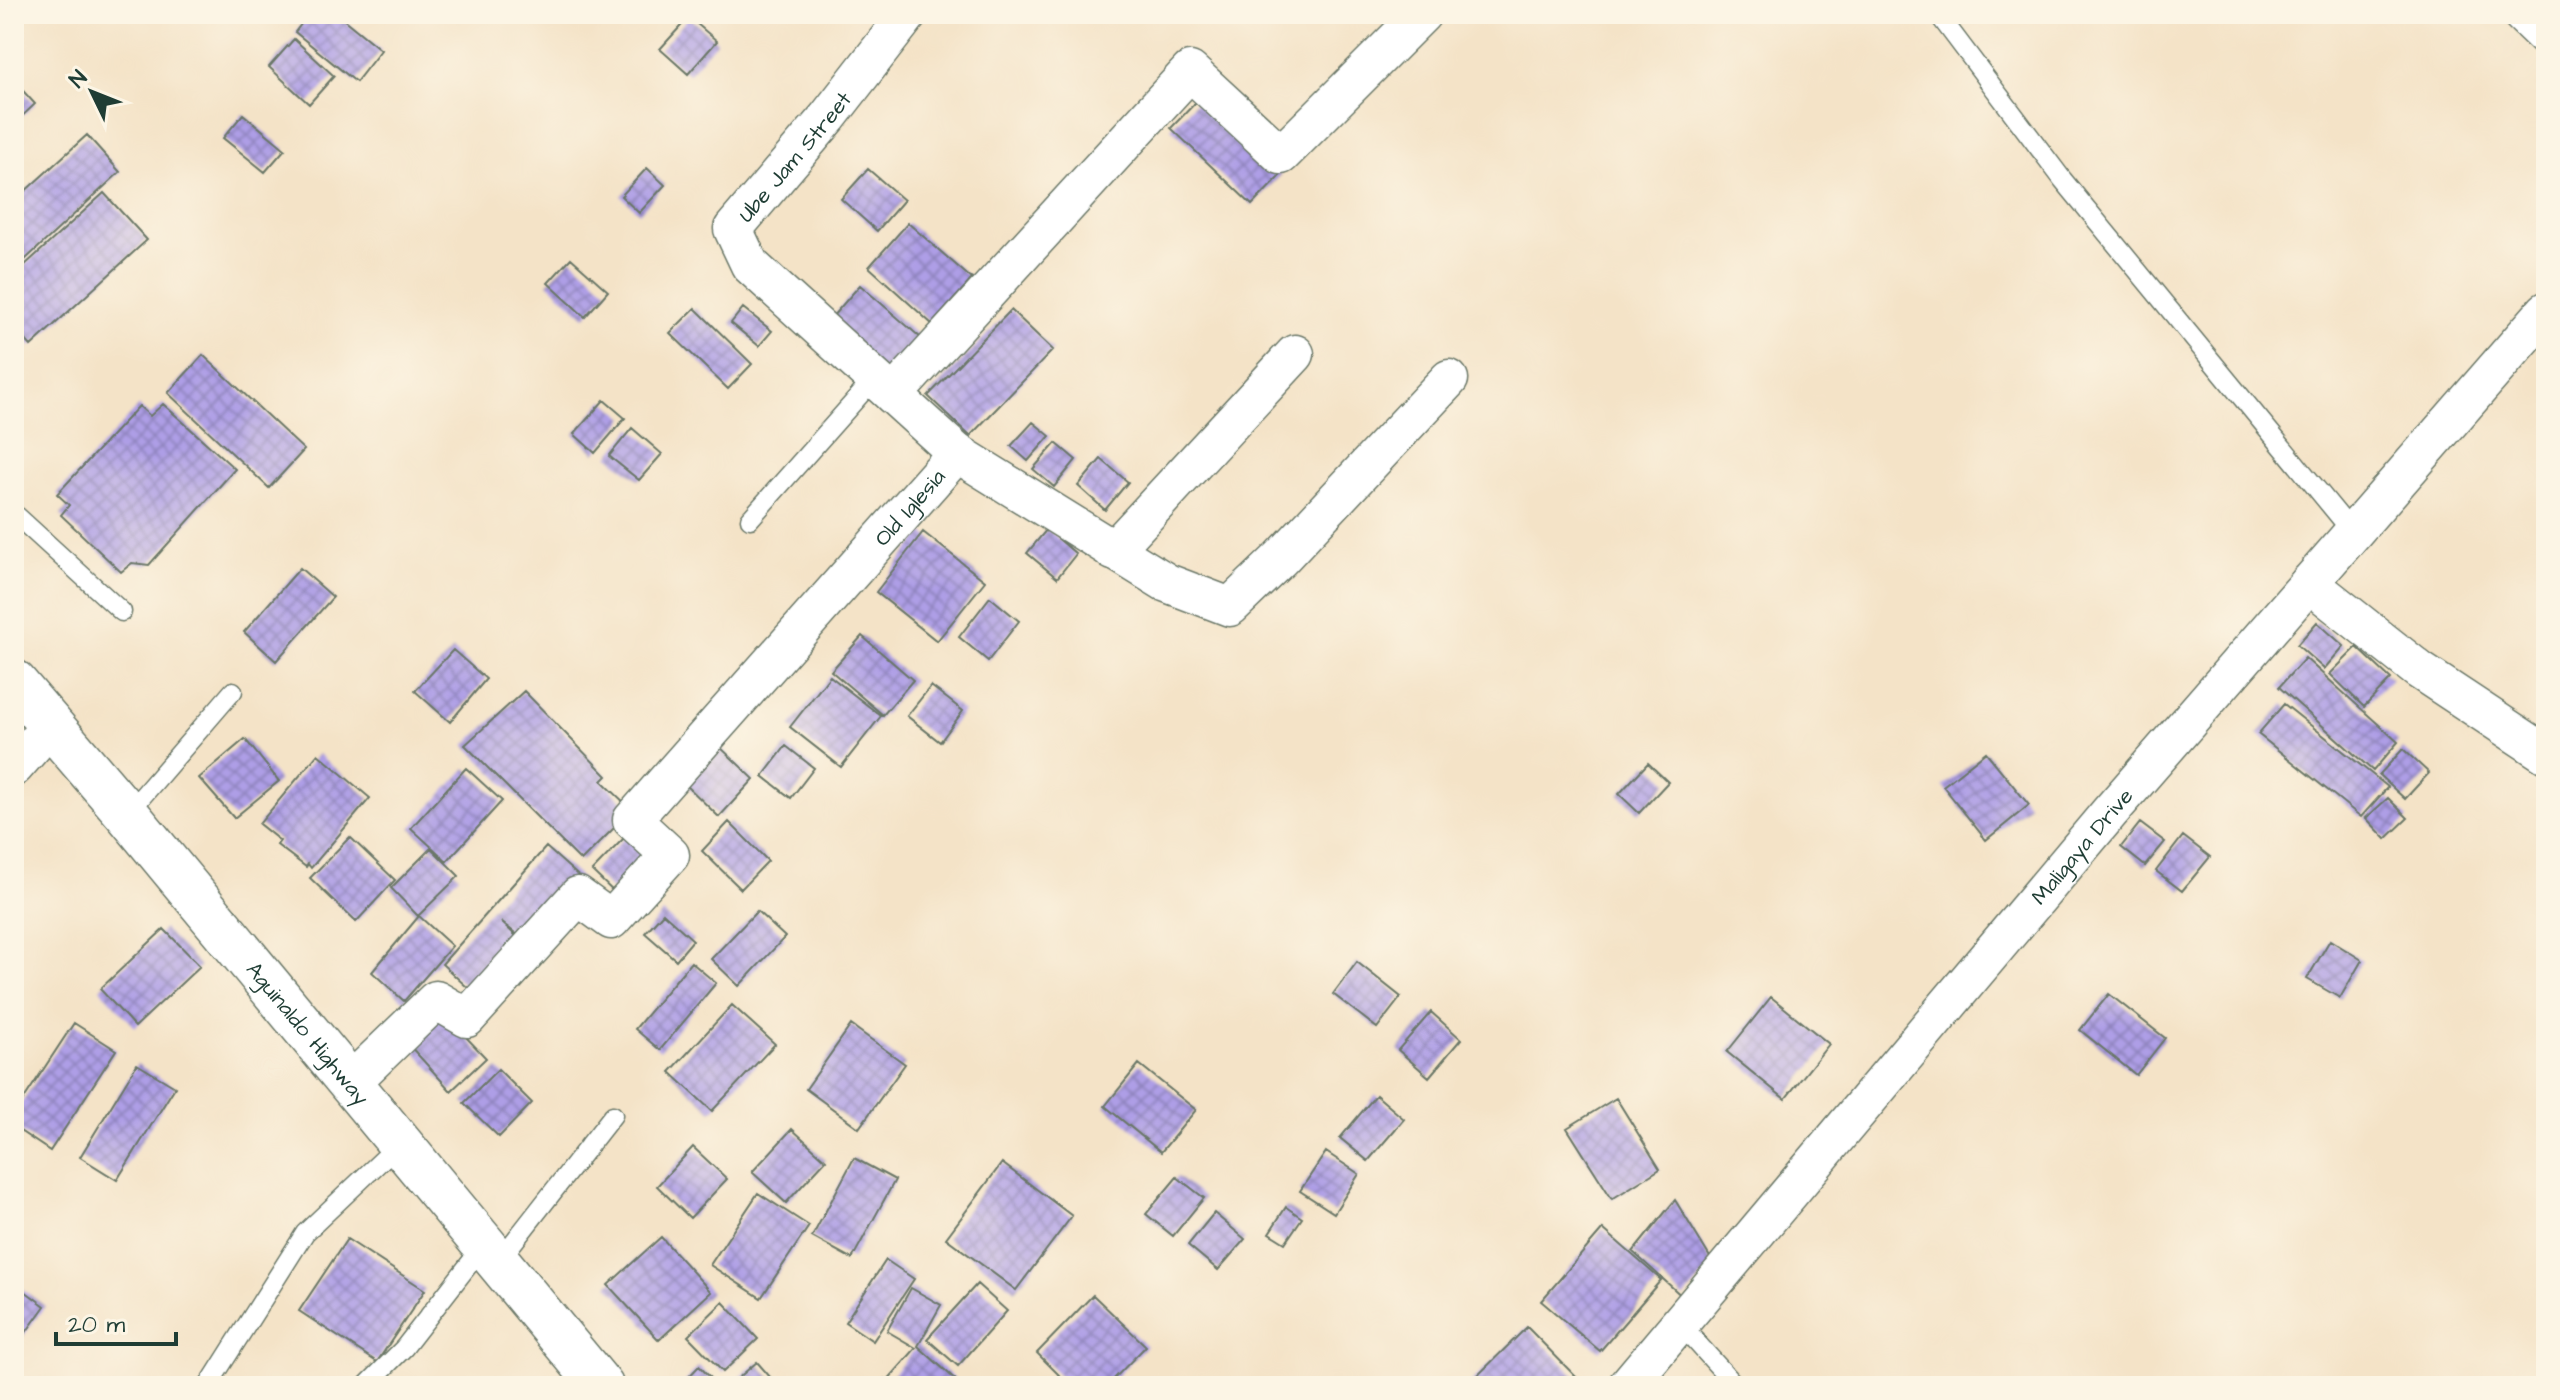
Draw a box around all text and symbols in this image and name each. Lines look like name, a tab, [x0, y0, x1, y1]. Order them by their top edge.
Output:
north arrow	[52, 52, 132, 132]
text: N	[62, 64, 95, 95]
street label: Ube Jam Street	[731, 85, 859, 229]
street label: Old Iglesia	[868, 463, 953, 553]
street label: Maligaya Drive	[2024, 782, 2141, 912]
street label: Aguinaldo Highway	[238, 955, 376, 1113]
scale bar	[56, 1296, 176, 1346]
text: 20 m	[68, 1308, 125, 1342]

